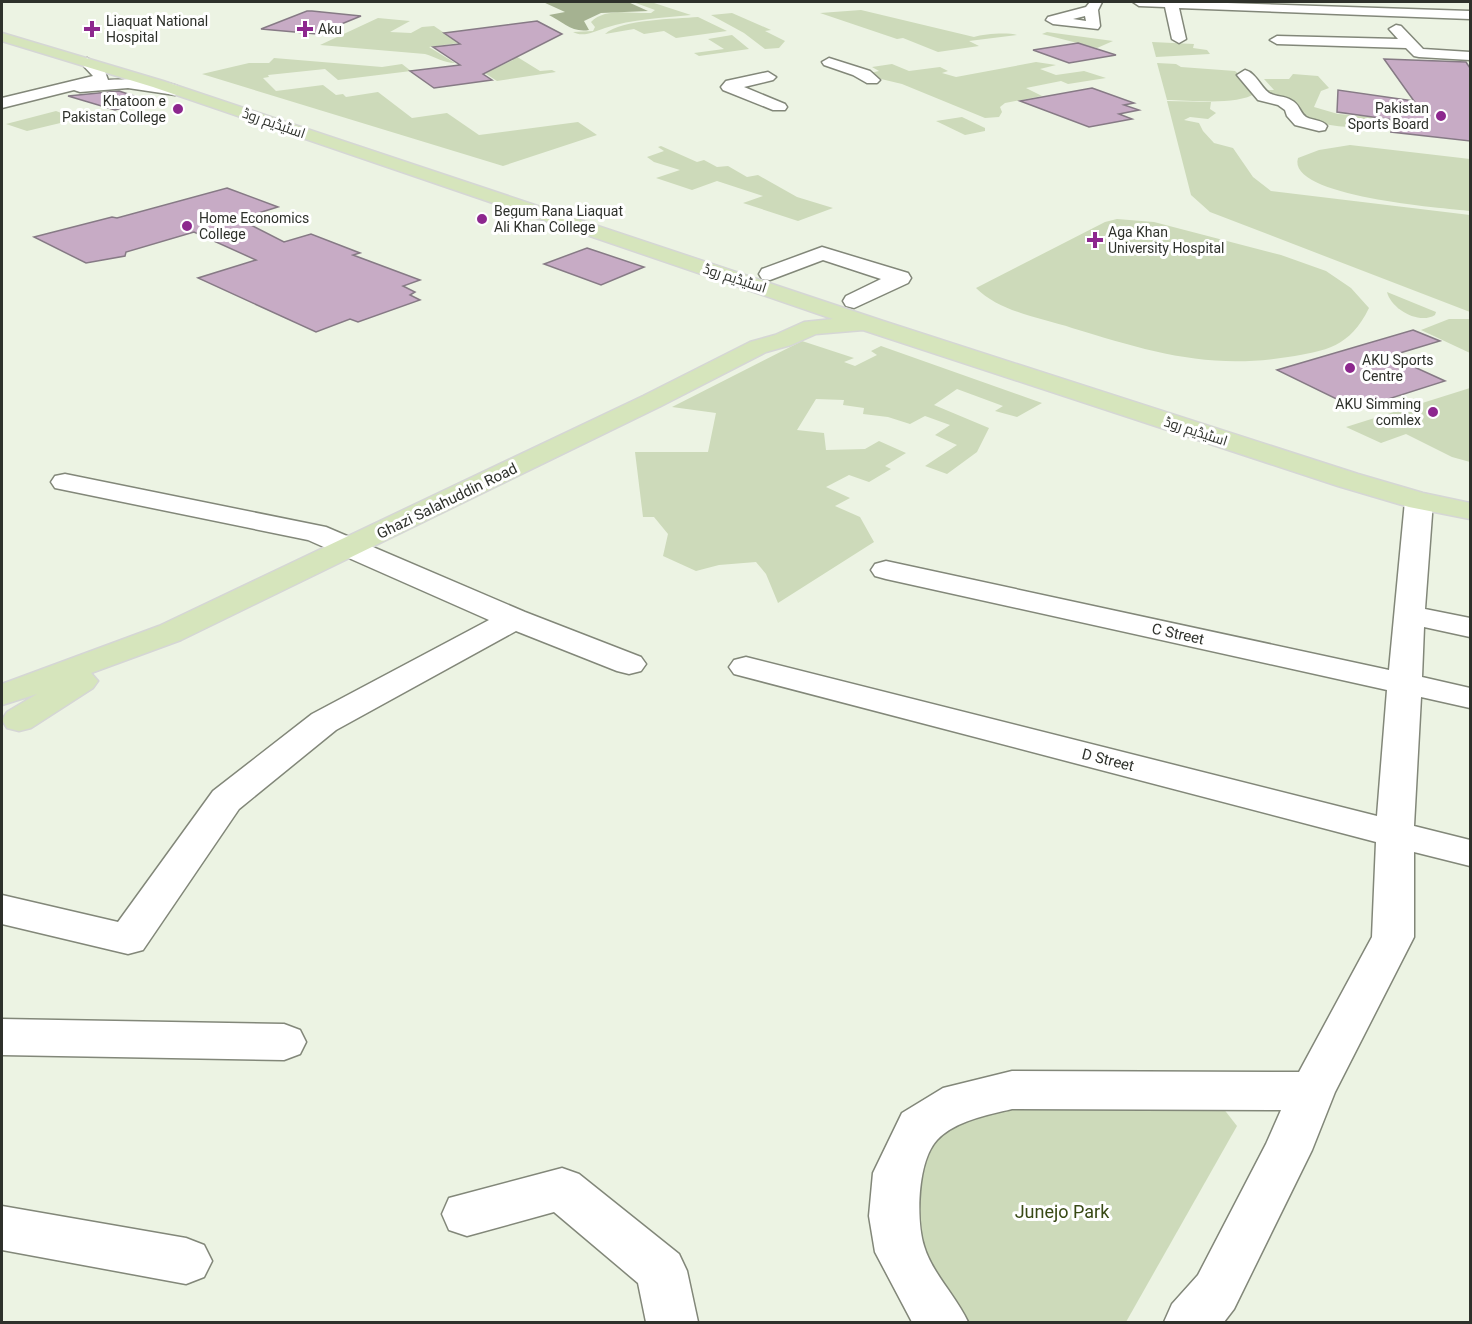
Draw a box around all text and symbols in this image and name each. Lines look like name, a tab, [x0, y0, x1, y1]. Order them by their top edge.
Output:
place label: Liaquat National Hospital	[106, 13, 208, 45]
marker: Liaquat National Hospital	[83, 20, 101, 38]
marker: Aku	[296, 20, 314, 38]
place label: Aku	[318, 21, 342, 37]
place label: Khatoon e Pakistan College	[62, 93, 166, 125]
place label: Pakistan Sports Board	[1348, 100, 1429, 132]
marker: Khatoon e Pakistan College	[171, 102, 185, 116]
street label: اسٹیڈیم روڈ	[240, 105, 308, 143]
marker: Pakistan Sports Board	[1434, 109, 1448, 123]
place label: Begum Rana Liaquat Ali Khan College	[494, 203, 623, 235]
place label: Home Economics College	[199, 210, 309, 242]
marker: Begum Rana Liaquat Ali Khan College	[475, 212, 489, 226]
marker: Home Economics College	[180, 219, 194, 233]
place label: Aga Khan University Hospital	[1108, 224, 1224, 256]
marker: Aga Khan University Hospital	[1086, 231, 1104, 249]
street label: اسٹیڈیم روڈ	[701, 260, 769, 298]
place label: AKU Sports Centre	[1362, 352, 1434, 384]
marker: AKU Sports Centre	[1343, 361, 1357, 375]
place label: AKU Simming comlex	[1335, 396, 1421, 428]
marker: AKU Simming comlex	[1426, 405, 1440, 419]
street label: اسٹیڈیم روڈ	[1162, 413, 1230, 451]
street label: Ghazi Salahuddin Road	[374, 459, 520, 543]
street label: C Street	[1150, 620, 1206, 648]
street label: D Street	[1080, 745, 1136, 775]
park label: Junejo Park	[1015, 1201, 1110, 1222]

